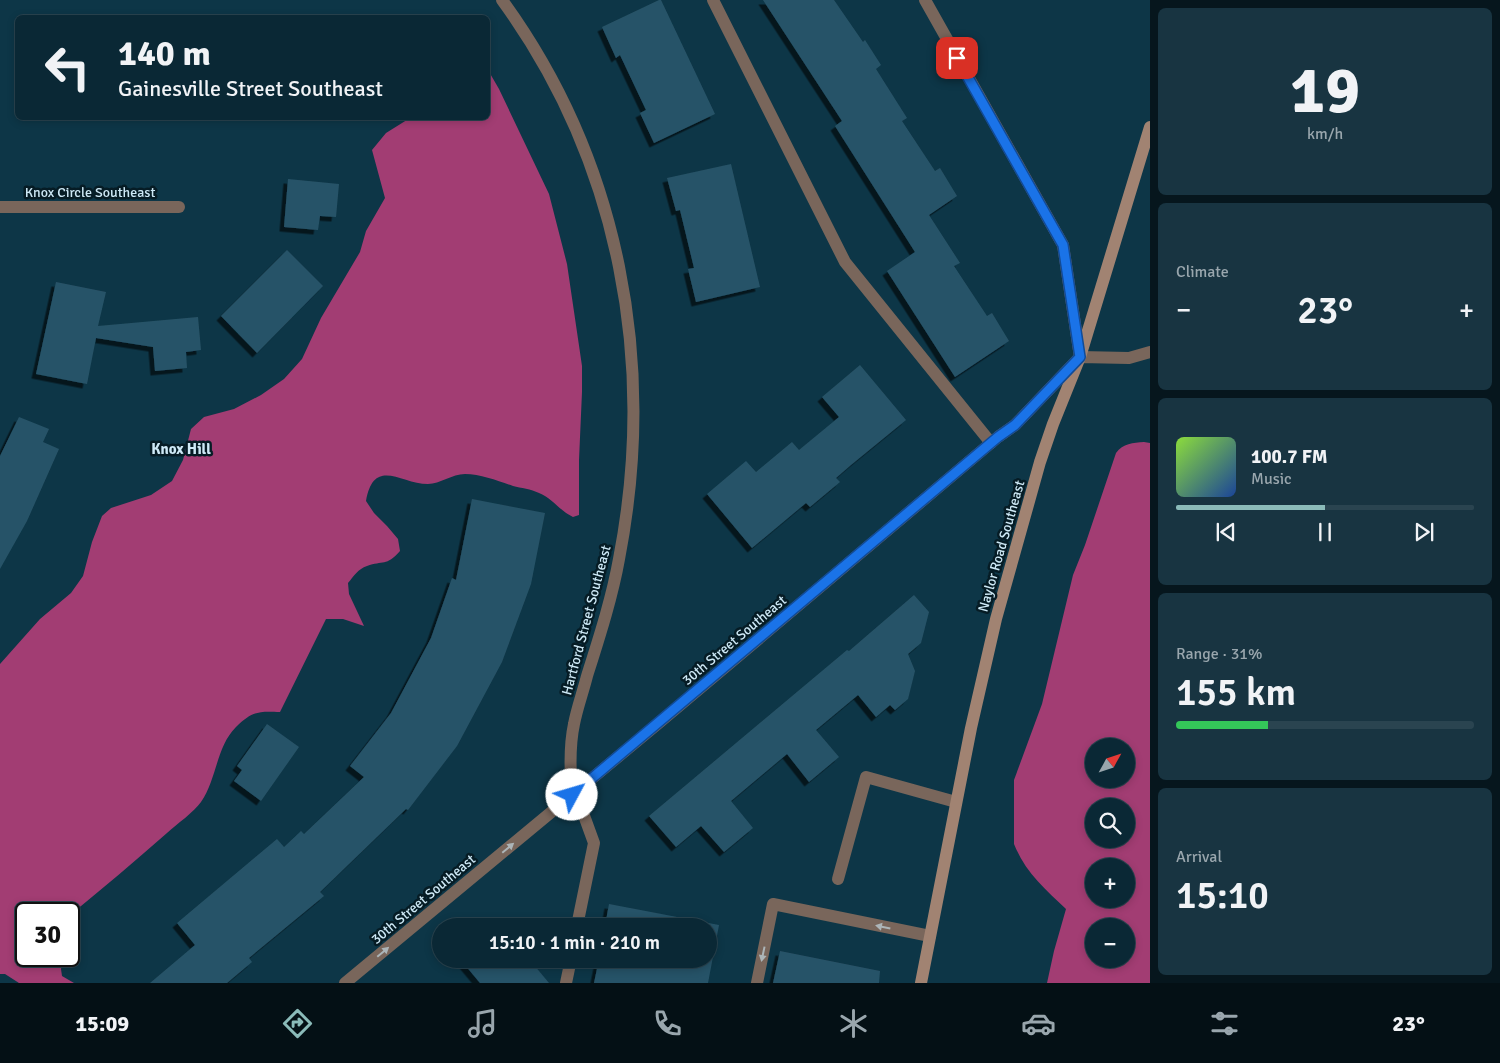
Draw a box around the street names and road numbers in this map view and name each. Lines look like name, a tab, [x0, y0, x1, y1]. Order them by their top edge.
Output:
street label: Knox Circle Southeast	[25, 184, 155, 201]
street label: Naylor Road Southeast	[975, 478, 1028, 614]
street label: Hartford Street Southeast	[558, 543, 615, 697]
street label: 30th Street Southeast	[679, 592, 790, 689]
street label: 30th Street Southeast	[368, 851, 479, 948]

